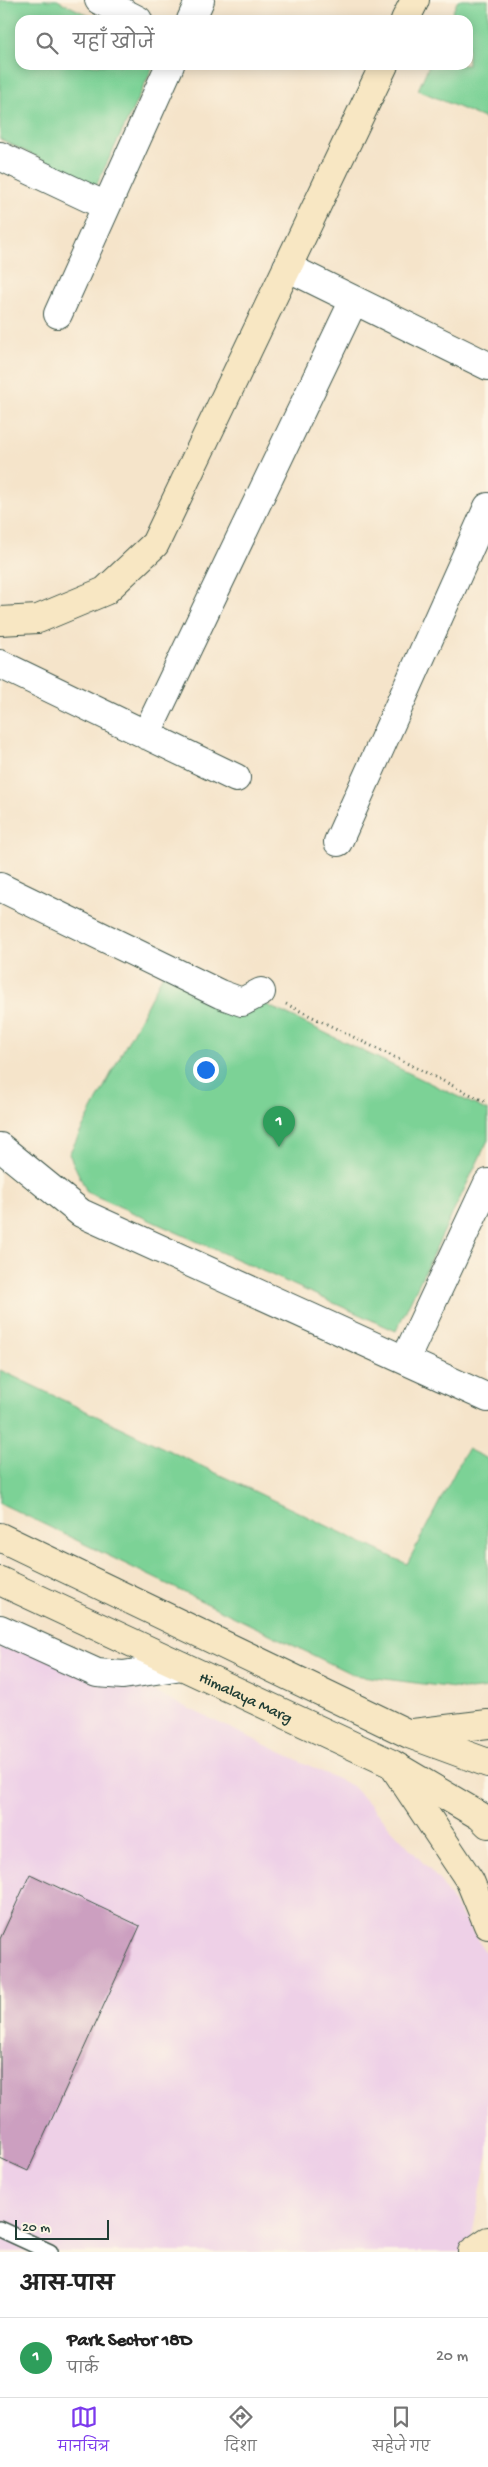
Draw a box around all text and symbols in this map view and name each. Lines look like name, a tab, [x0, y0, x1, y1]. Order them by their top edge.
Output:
search box	[15, 15, 473, 70]
icon: search	[33, 29, 61, 57]
text: यहाँ खोजें	[73, 33, 154, 56]
your location	[193, 1057, 219, 1083]
pin: 1	[263, 1106, 295, 1147]
street label: Himalaya Marg	[195, 1669, 295, 1729]
scale bar	[15, 2217, 109, 2240]
text: 20 m	[22, 2220, 50, 2237]
text: आस-पास	[20, 2274, 114, 2299]
text: Park Sector 18D	[67, 2330, 192, 2353]
text: 1	[33, 2348, 39, 2367]
text: 20 m	[436, 2348, 468, 2367]
text: पार्क	[67, 2361, 98, 2380]
tab: मानचित्र	[58, 2403, 109, 2462]
tab: दिशा	[225, 2403, 257, 2462]
tab: सहेजे गए	[372, 2403, 430, 2462]

